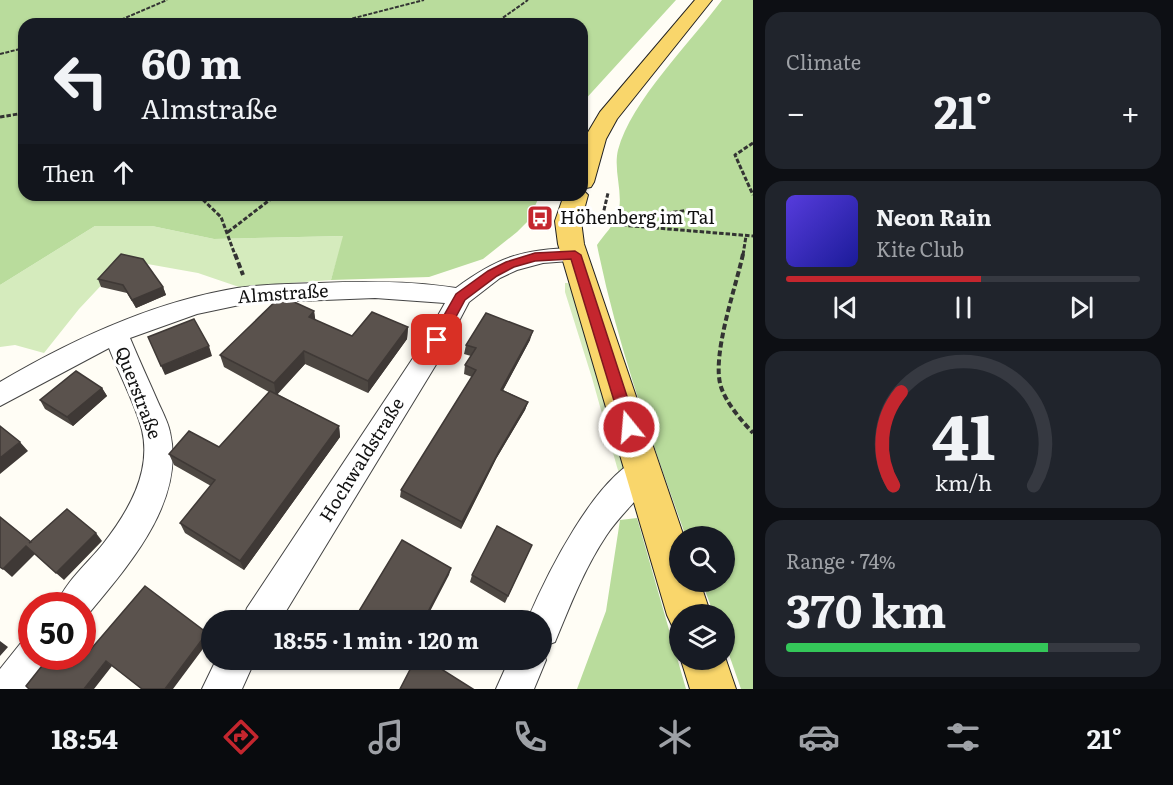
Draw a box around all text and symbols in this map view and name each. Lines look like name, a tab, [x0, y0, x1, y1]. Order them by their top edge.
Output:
text: 60 m	[141, 30, 242, 92]
icon: left	[42, 42, 120, 120]
text: Climate	[786, 46, 861, 76]
text: 21°	[934, 76, 992, 143]
text: −	[786, 86, 805, 135]
text: +	[1121, 86, 1140, 135]
text: Almstraße	[141, 87, 278, 127]
text: Then	[42, 156, 95, 189]
icon: ahead	[107, 156, 140, 189]
text: Neon Rain	[876, 200, 992, 233]
bus stop icon: Höhenberg im Tal	[525, 203, 555, 233]
place label: Höhenberg im Tal	[560, 203, 715, 230]
text: Kite Club	[876, 233, 964, 263]
street label: Almstraße	[237, 276, 329, 309]
icon: previous	[829, 291, 862, 324]
icon: pause	[947, 291, 980, 324]
icon: next	[1065, 291, 1098, 324]
pin	[411, 314, 462, 365]
icon: arrive	[420, 323, 453, 356]
street label: Querstraße	[109, 342, 169, 443]
text: 41	[931, 387, 995, 479]
street label: Hochwaldstraße	[312, 392, 410, 527]
position arrow	[597, 395, 661, 459]
text: km/h	[934, 467, 992, 499]
map controls	[669, 526, 735, 670]
button: search	[669, 526, 735, 592]
text: Range · 74%	[786, 545, 896, 575]
text: 370 km	[786, 575, 946, 642]
speed limit sign: 50	[18, 592, 96, 670]
button: layers	[669, 604, 735, 670]
text: 18:55 · 1 min · 120 m	[274, 623, 479, 656]
icon: directions	[220, 716, 262, 758]
icon: music	[365, 716, 407, 758]
icon: phone	[509, 716, 551, 758]
icon: climate	[654, 716, 696, 758]
icon: car	[798, 716, 840, 758]
icon: filters	[942, 716, 984, 758]
text: 18:54	[51, 717, 118, 757]
text: 21°	[1087, 717, 1122, 757]

